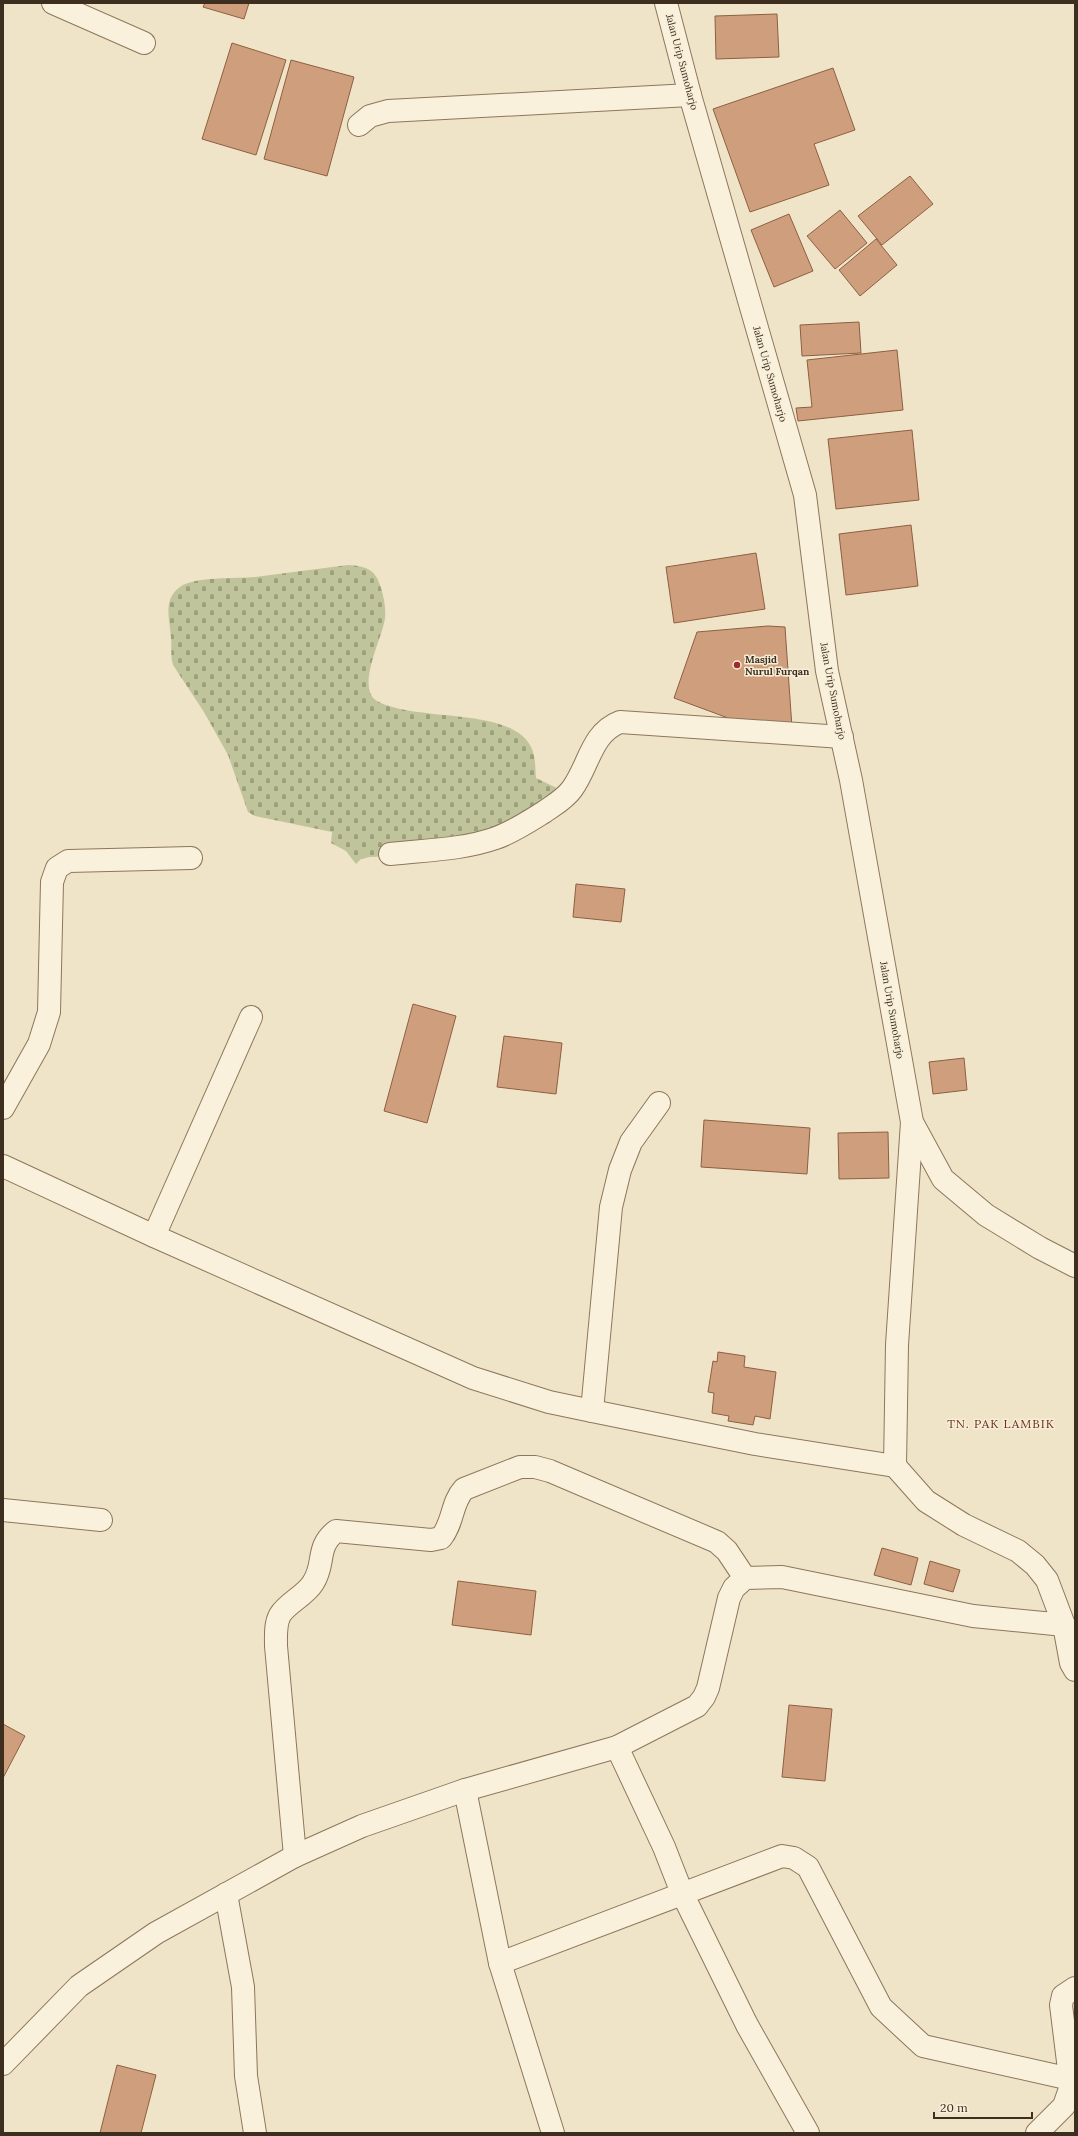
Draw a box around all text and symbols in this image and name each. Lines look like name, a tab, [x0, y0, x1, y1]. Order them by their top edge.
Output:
street label: Jalan Urip Sumoharjo	[663, 12, 701, 112]
street label: Jalan Urip Sumoharjo	[750, 324, 790, 423]
street label: Jalan Urip Sumoharjo	[817, 640, 849, 741]
place label: Masjid Nurul Furqan	[745, 653, 810, 678]
marker: Masjid Nurul Furqan	[732, 660, 742, 670]
street label: Jalan Urip Sumoharjo	[877, 959, 907, 1060]
district label: TN. PAK LAMBIK	[947, 1416, 1055, 1431]
scale bar	[934, 2094, 1032, 2120]
text: 20 m	[940, 2100, 968, 2115]

